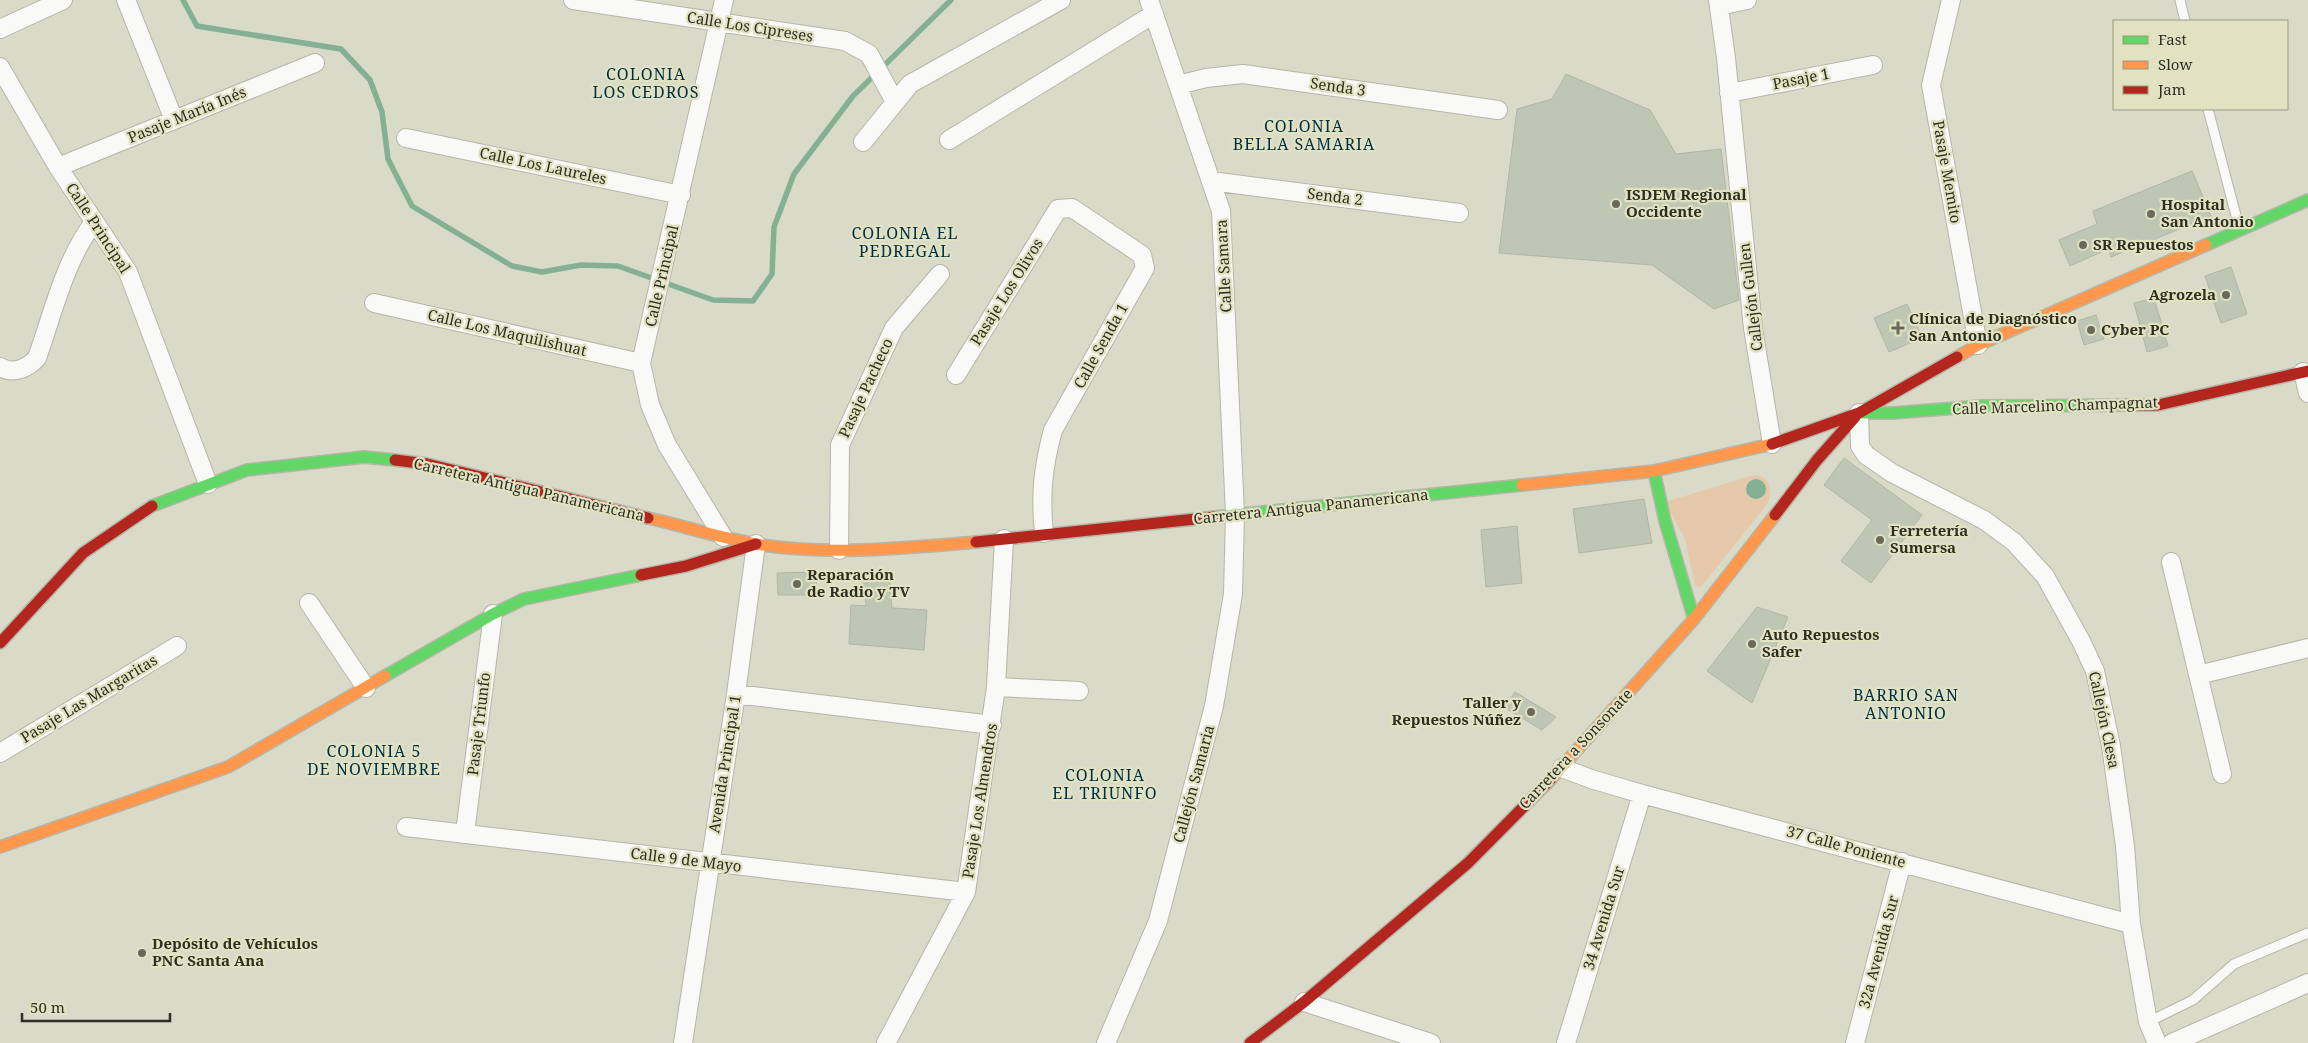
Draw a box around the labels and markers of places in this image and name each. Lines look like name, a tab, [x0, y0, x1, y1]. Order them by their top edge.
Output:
place label: ISDEM Regional Occidente	[1626, 184, 1747, 221]
place label: Hospital San Antonio	[2161, 194, 2254, 231]
marker: ISDEM Regional Occidente	[1610, 198, 1622, 210]
marker: Hospital San Antonio	[2145, 208, 2157, 220]
place label: SR Repuestos	[2093, 234, 2194, 254]
marker: SR Repuestos	[2077, 239, 2089, 251]
place label: Agrozela	[2149, 284, 2216, 304]
marker: Agrozela	[2220, 289, 2232, 301]
place label: Clínica de Diagnóstico San Antonio	[1909, 308, 2077, 345]
place label: Cyber PC	[2101, 319, 2169, 339]
marker: Clínica de Diagnóstico San Antonio	[1891, 321, 1905, 335]
marker: Cyber PC	[2085, 324, 2097, 336]
place label: Ferretería Sumersa	[1890, 520, 1968, 557]
marker: Ferretería Sumersa	[1874, 534, 1886, 546]
place label: Reparación de Radio y TV	[807, 564, 910, 601]
marker: Reparación de Radio y TV	[791, 578, 803, 590]
place label: Auto Repuestos Safer	[1762, 624, 1879, 661]
marker: Auto Repuestos Safer	[1746, 638, 1758, 650]
place label: Taller y Repuestos Núñez	[1392, 692, 1521, 729]
marker: Taller y Repuestos Núñez	[1525, 706, 1537, 718]
place label: Depósito de Vehículos PNC Santa Ana	[152, 933, 318, 970]
marker: Depósito de Vehículos PNC Santa Ana	[136, 947, 148, 959]

